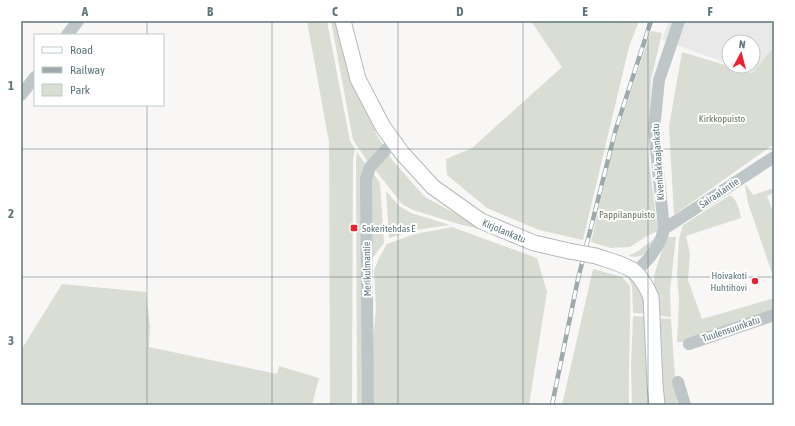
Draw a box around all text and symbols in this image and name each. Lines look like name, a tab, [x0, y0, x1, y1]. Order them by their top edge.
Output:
text: A	[81, 4, 89, 19]
text: B	[207, 4, 214, 19]
text: C	[332, 4, 338, 19]
text: D	[456, 4, 464, 19]
text: E	[582, 4, 588, 19]
text: F	[707, 4, 713, 19]
legend	[34, 34, 164, 106]
north arrow	[721, 34, 761, 74]
text: N	[738, 38, 746, 50]
text: Road	[70, 43, 93, 57]
text: Railway	[70, 63, 105, 77]
text: 1	[8, 78, 14, 93]
text: Park	[70, 83, 91, 97]
park label: Kirkkopuisto	[699, 113, 745, 124]
street label: Kivenhakkaajankatu	[650, 123, 666, 201]
street label: Sairaalantie	[697, 176, 741, 210]
text: 2	[8, 206, 14, 221]
park label: Pappilanpuisto	[599, 209, 655, 220]
street label: Kirjolankatu	[481, 217, 528, 245]
marker: Sokeritehdas E	[349, 223, 359, 233]
place label: Sokeritehdas E	[362, 223, 416, 234]
street label: Merikulmantie	[361, 241, 373, 296]
place label: Hoivakoti Huhtihovi	[710, 270, 747, 293]
marker: Hoivakoti Huhtihovi	[750, 276, 760, 286]
street label: Tuulensuunkatu	[701, 314, 761, 344]
text: 3	[8, 333, 14, 348]

